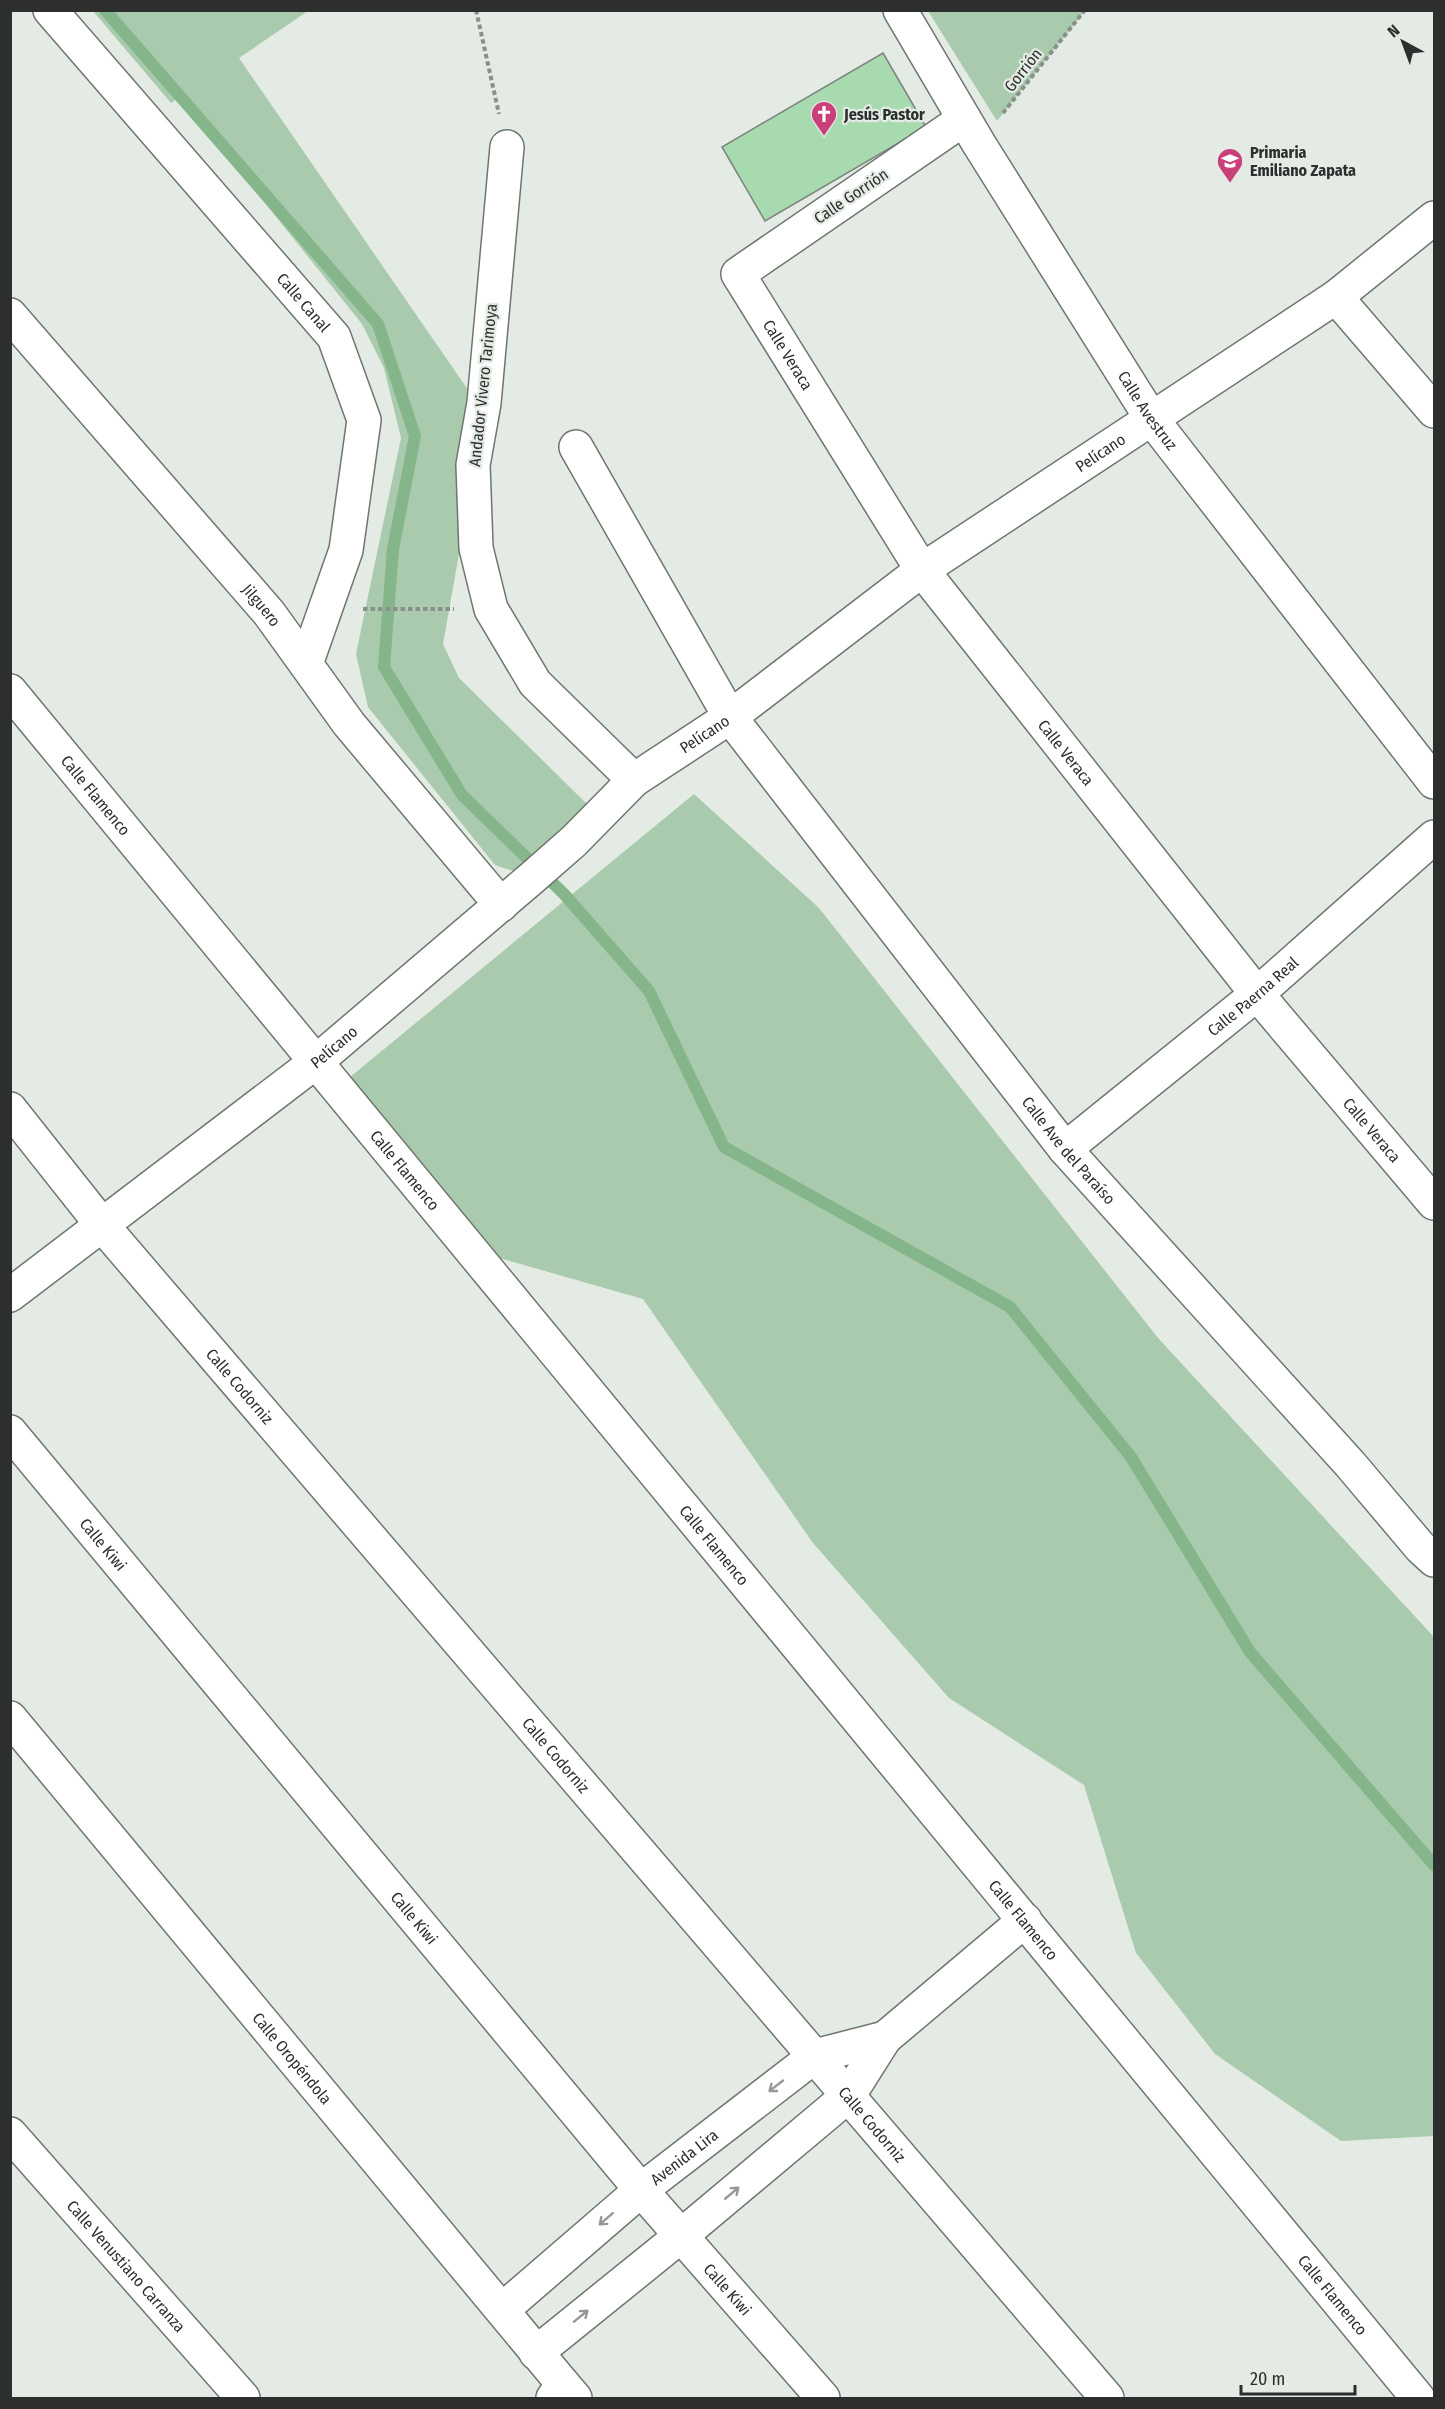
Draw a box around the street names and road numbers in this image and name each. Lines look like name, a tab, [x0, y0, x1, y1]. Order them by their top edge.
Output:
street label: Gorrión	[1000, 45, 1046, 95]
street label: Calle Gorrión	[810, 164, 892, 228]
street label: Calle Canal	[273, 269, 335, 336]
street label: Andador Vivero Tarimoya	[465, 303, 501, 467]
street label: Calle Veraca	[759, 316, 817, 393]
street label: Calle Avestruz	[1114, 367, 1182, 454]
street label: Pelícano	[1072, 429, 1129, 476]
street label: Jilguero	[238, 580, 285, 630]
street label: Pelícano	[676, 711, 733, 757]
street label: Calle Veraca	[1034, 716, 1098, 789]
street label: Calle Flamenco	[57, 751, 134, 839]
street label: Calle Paerna Real	[1203, 953, 1302, 1040]
street label: Pelícano	[307, 1022, 361, 1072]
street label: Calle Ave del Paraíso	[1018, 1093, 1120, 1208]
street label: Calle Veraca	[1339, 1094, 1405, 1166]
street label: Calle Flamenco	[367, 1126, 444, 1214]
street label: Calle Codorniz	[202, 1344, 277, 1428]
street label: Calle Flamenco	[676, 1501, 753, 1589]
street label: Calle Kiwi	[76, 1514, 131, 1574]
street label: Calle Codorniz	[519, 1713, 594, 1797]
street label: Calle Flamenco	[985, 1876, 1062, 1964]
street label: Calle Kiwi	[387, 1888, 442, 1948]
street label: Calle Oropéndola	[249, 2008, 336, 2108]
street label: Calle Codorniz	[835, 2082, 910, 2166]
street label: Avenida Lira	[647, 2125, 722, 2189]
street label: Calle Venustiano Carranza	[63, 2196, 190, 2336]
street label: Calle Flamenco	[1294, 2251, 1371, 2339]
street label: Calle Kiwi	[700, 2259, 756, 2319]

